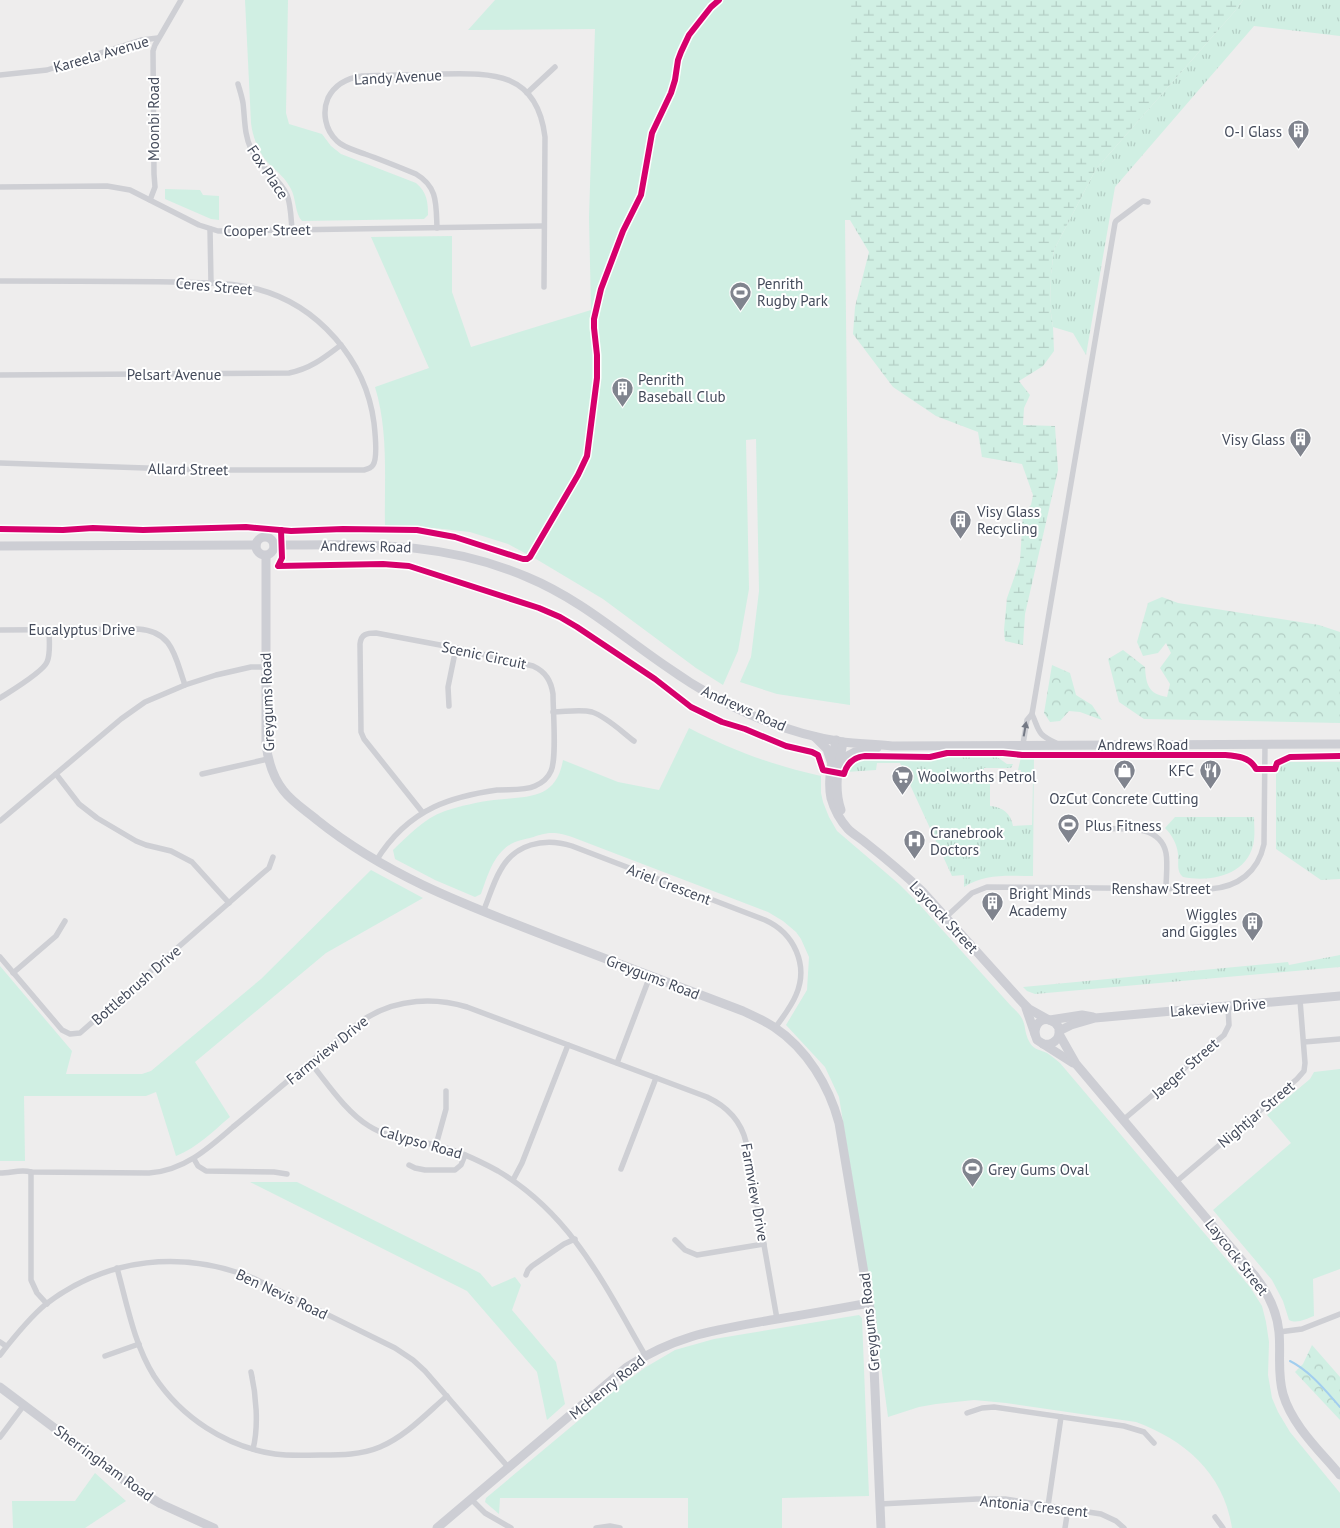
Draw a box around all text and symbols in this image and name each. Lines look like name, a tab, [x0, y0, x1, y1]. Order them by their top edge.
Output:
street label: Kareela Avenue	[51, 31, 151, 77]
street label: Landy Avenue	[354, 65, 442, 89]
street label: Moonbi Road	[144, 77, 163, 161]
building icon: O-I Glass	[1286, 119, 1310, 150]
place label: O-I Glass	[1224, 122, 1282, 141]
street label: Fox Place	[243, 141, 293, 203]
street label: Cooper Street	[223, 220, 311, 240]
street label: Ceres Street	[175, 273, 253, 299]
place label: Penrith Rugby Park	[757, 274, 829, 310]
sports icon: Penrith Rugby Park	[729, 280, 753, 311]
street label: Pelsart Avenue	[127, 365, 221, 384]
place label: Penrith Baseball Club	[638, 370, 726, 406]
building icon: Penrith Baseball Club	[610, 376, 634, 407]
building icon: Visy Glass	[1289, 427, 1313, 458]
place label: Visy Glass	[1221, 430, 1285, 449]
street label: Allard Street	[148, 459, 228, 479]
place label: Visy Glass Recycling	[976, 502, 1040, 538]
building icon: Visy Glass Recycling	[949, 508, 973, 539]
street label: Andrews Road	[320, 536, 412, 556]
street label: Eucalyptus Drive	[29, 620, 135, 639]
street label: Scenic Circuit	[440, 637, 528, 673]
street label: Greygums Road	[256, 652, 278, 752]
street label: Andrews Road	[699, 681, 789, 735]
one-way arrow	[1022, 720, 1030, 736]
street label: Andrews Road	[1098, 735, 1188, 754]
shop icon: OzCut Concrete Cutting	[1112, 758, 1136, 789]
restaurant icon: KFC	[1198, 758, 1222, 789]
place label: KFC	[1169, 761, 1194, 780]
supermarket icon: Woolworths Petrol	[890, 764, 914, 795]
place label: Woolworths Petrol	[918, 767, 1037, 786]
place label: OzCut Concrete Cutting	[1049, 789, 1199, 808]
sports icon: Plus Fitness	[1057, 813, 1081, 844]
place label: Plus Fitness	[1085, 816, 1162, 835]
place label: Cranebrook Doctors	[930, 823, 1004, 859]
hospital icon: Cranebrook Doctors	[902, 829, 926, 860]
street label: Ariel Crescent	[624, 859, 714, 909]
street label: Laycock Street	[906, 877, 982, 957]
street label: Renshaw Street	[1112, 879, 1210, 898]
place label: Bright Minds Academy	[1009, 884, 1091, 920]
building icon: Bright Minds Academy	[981, 890, 1005, 921]
place label: Wiggles and Giggles	[1162, 905, 1237, 941]
building icon: Wiggles and Giggles	[1241, 911, 1265, 942]
street label: Bottlebrush Drive	[87, 941, 185, 1029]
street label: Greygums Road	[603, 950, 703, 1004]
street label: Lakeview Drive	[1169, 993, 1267, 1021]
street label: Farmview Drive	[282, 1011, 372, 1089]
street label: Jaeger Street	[1147, 1034, 1222, 1103]
street label: Nightjar Street	[1214, 1076, 1298, 1152]
street label: Calypso Road	[377, 1121, 465, 1163]
street label: Farmview Drive	[737, 1141, 773, 1243]
sports icon: Grey Gums Oval	[960, 1157, 984, 1188]
place label: Grey Gums Oval	[988, 1160, 1089, 1179]
street label: Laycock Street	[1201, 1215, 1273, 1299]
street label: Ben Nevis Road	[233, 1264, 331, 1324]
street label: Greygums Road	[854, 1272, 884, 1372]
street label: McHenry Road	[565, 1351, 649, 1423]
street label: Sherringham Road	[51, 1421, 157, 1505]
street label: Antonia Crescent	[979, 1491, 1089, 1521]

